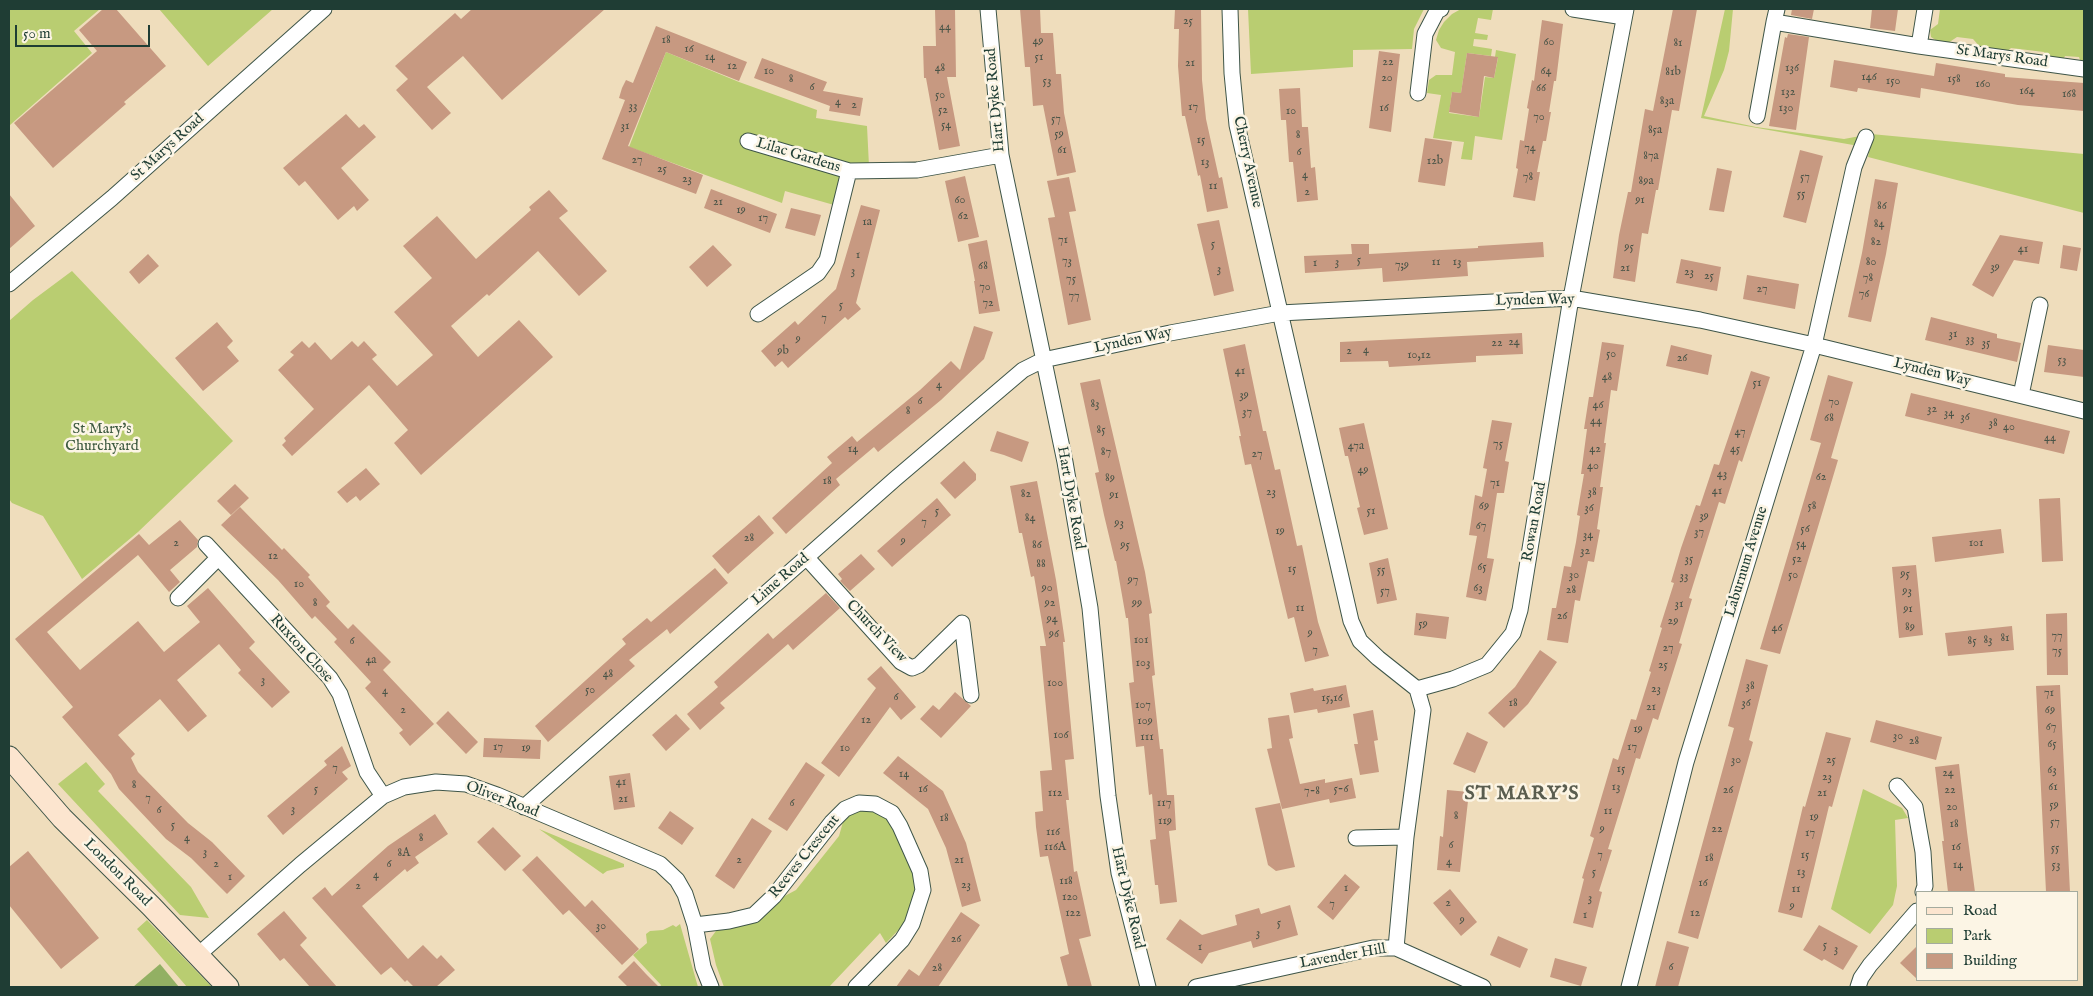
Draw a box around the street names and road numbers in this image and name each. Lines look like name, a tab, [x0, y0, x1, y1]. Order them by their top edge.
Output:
street label: St Marys Road	[1955, 42, 2049, 72]
street label: Hart Dyke Road	[982, 47, 1010, 153]
street label: St Marys Road	[128, 111, 208, 185]
street label: Cherry Avenue	[1229, 115, 1265, 209]
street label: Lilac Gardens	[754, 135, 842, 177]
street label: Lynden Way	[1495, 291, 1575, 311]
street label: Lynden Way	[1092, 324, 1174, 358]
street label: Lynden Way	[1892, 355, 1972, 391]
street label: Hart Dyke Road	[1052, 445, 1088, 551]
street label: Rowan Road	[1519, 481, 1551, 563]
street label: Laburnum Avenue	[1722, 505, 1772, 619]
street label: Lime Road	[749, 550, 813, 610]
street label: Church View	[842, 597, 910, 667]
street label: Ruxton Close	[266, 611, 336, 687]
street label: Oliver Road	[463, 778, 541, 822]
street label: Reeves Crescent	[766, 812, 844, 902]
street label: London Road	[80, 836, 154, 910]
street label: Hart Dyke Road	[1106, 845, 1148, 951]
street label: Lavender Hill	[1298, 941, 1388, 973]

